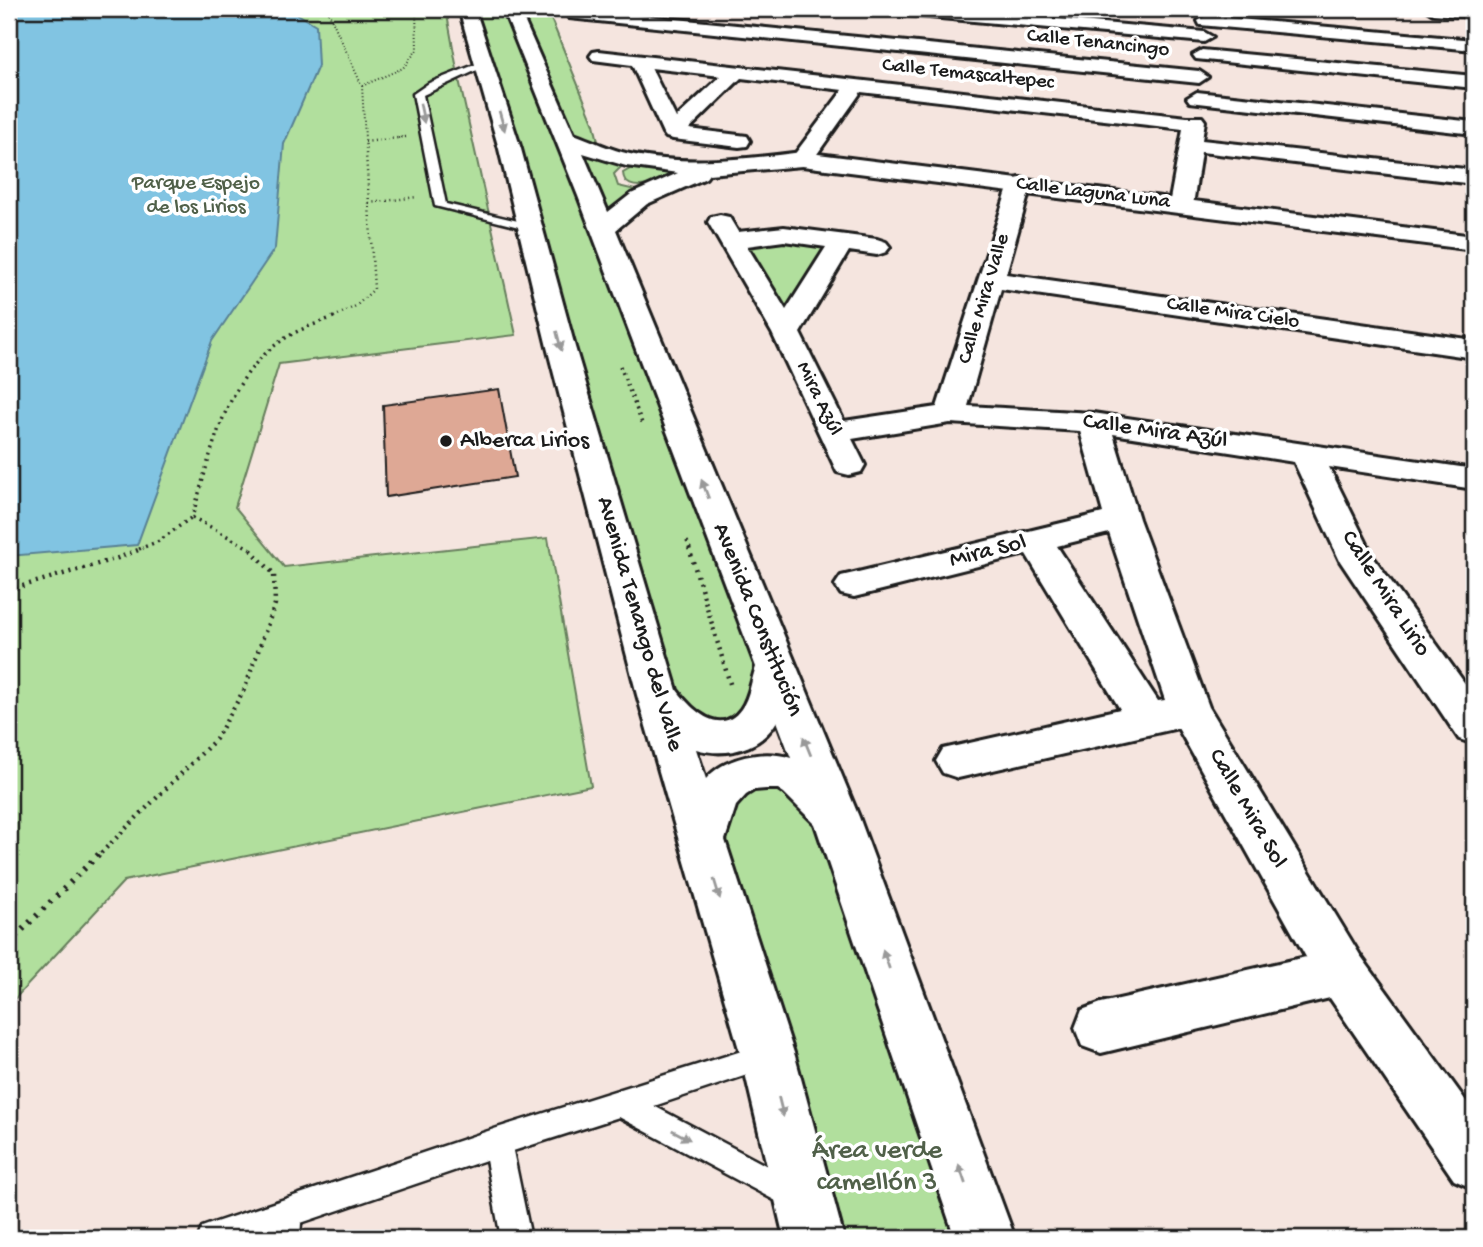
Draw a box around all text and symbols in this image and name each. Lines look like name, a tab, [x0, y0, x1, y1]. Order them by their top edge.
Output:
street label: Calle Tenancingo	[1026, 24, 1171, 64]
street label: Calle Temascaltepec	[881, 54, 1056, 97]
one-way arrow	[417, 102, 428, 124]
one-way arrow	[497, 111, 507, 132]
park label: Parque Espejo de los Lirios	[131, 172, 260, 221]
street label: Calle Laguna Luna	[1015, 172, 1173, 216]
street label: Calle Mira Valle	[953, 230, 1017, 367]
street label: Calle Mira Cielo	[1165, 292, 1301, 336]
one-way arrow	[554, 330, 565, 352]
street label: Mira Azúl	[789, 358, 847, 440]
street label: Calle Mira Azúl	[1081, 408, 1229, 456]
place label: Alberca Lirios	[460, 427, 590, 456]
marker: Alberca Lirios	[438, 433, 454, 449]
one-way arrow	[700, 479, 711, 500]
street label: Avenida Tenango del Valle	[589, 493, 689, 755]
street label: Avenida Constitución	[705, 519, 809, 721]
street label: Calle Mira Lirio	[1333, 526, 1437, 662]
street label: Mira Sol	[947, 528, 1029, 576]
one-way arrow	[801, 736, 812, 757]
street label: Calle Mira Sol	[1201, 744, 1293, 874]
one-way arrow	[712, 879, 722, 900]
one-way arrow	[880, 949, 891, 970]
one-way arrow	[776, 1097, 787, 1119]
one-way arrow	[671, 1130, 691, 1141]
park label: Área verde camellón 3	[812, 1135, 943, 1200]
one-way arrow	[956, 1163, 967, 1184]

